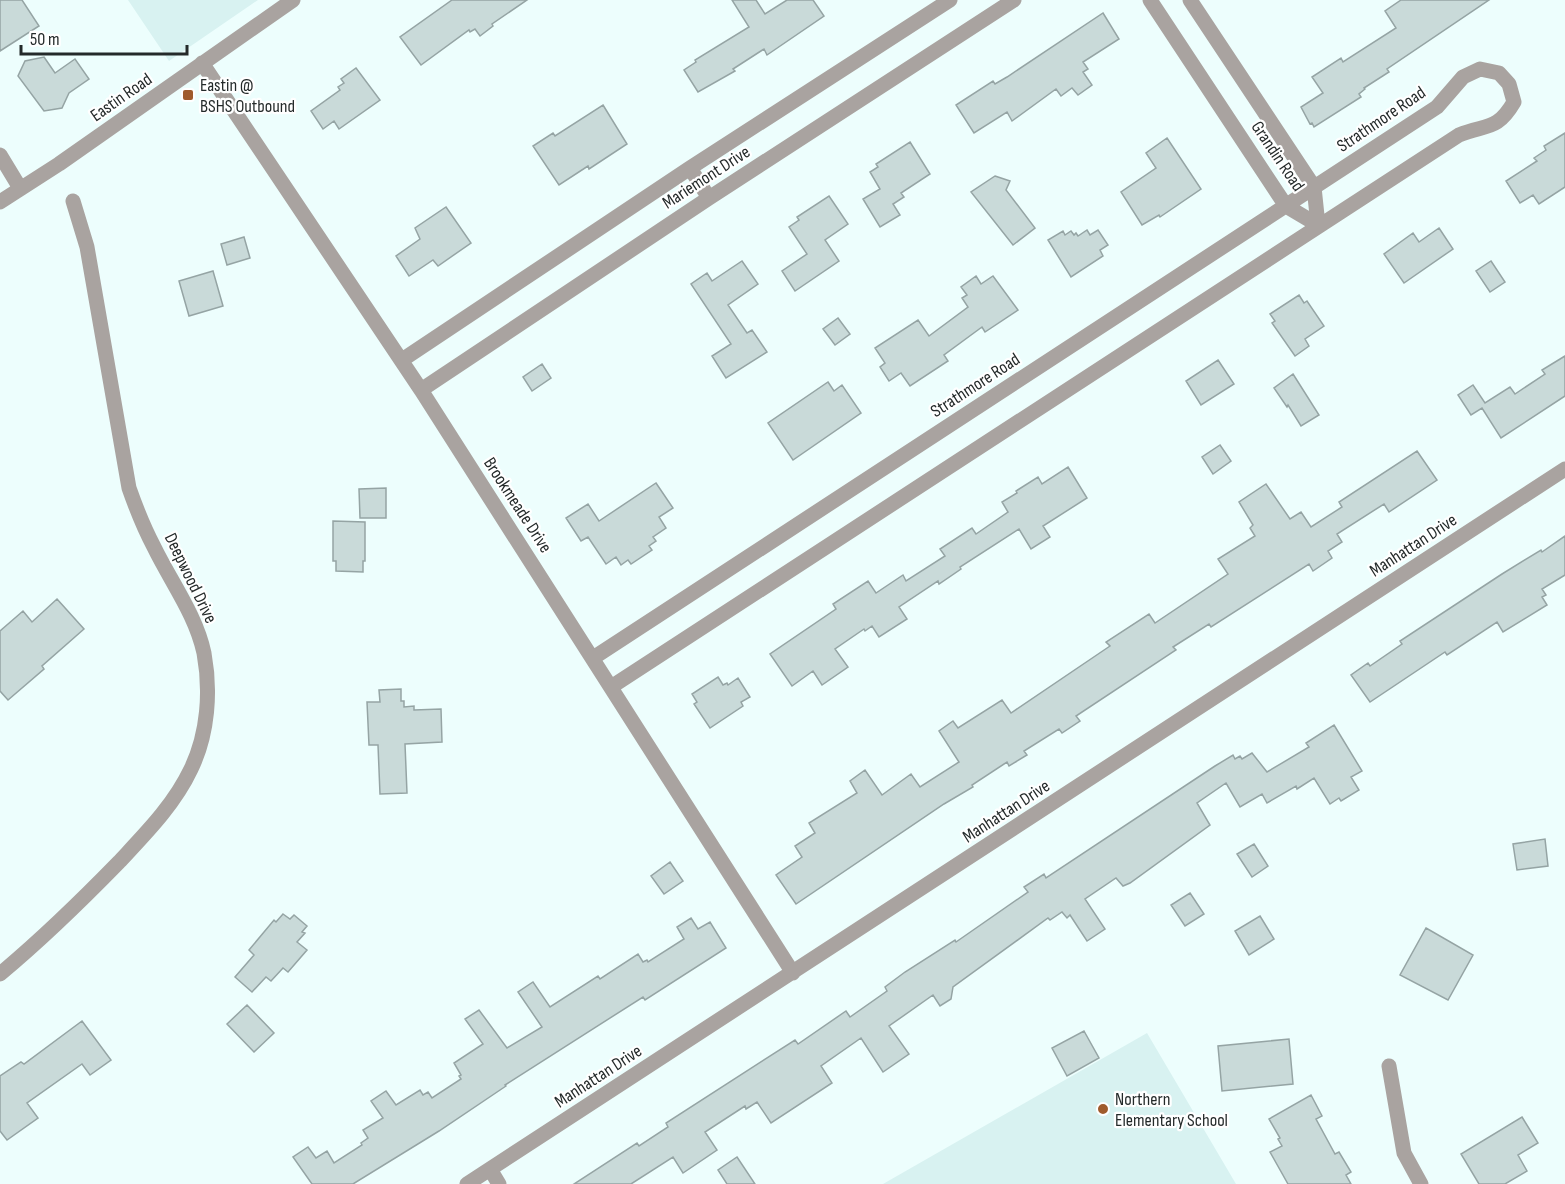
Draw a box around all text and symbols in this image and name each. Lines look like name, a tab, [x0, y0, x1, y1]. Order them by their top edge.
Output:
scale bar	[21, 18, 188, 56]
text: 50 m	[30, 29, 60, 50]
street label: Eastin Road	[87, 69, 156, 126]
place label: Eastin @ BSHS Outbound	[200, 75, 295, 117]
street label: Strathmore Road	[1333, 82, 1430, 157]
marker: Eastin @ BSHS Outbound	[181, 88, 195, 102]
street label: Grandin Road	[1247, 117, 1309, 195]
street label: Mariemont Drive	[659, 141, 754, 213]
street label: Strathmore Road	[927, 349, 1024, 422]
street label: Brookmeade Drive	[479, 454, 556, 557]
street label: Manhattan Drive	[1366, 509, 1461, 581]
street label: Deepwood Drive	[160, 530, 221, 627]
street label: Manhattan Drive	[959, 775, 1054, 847]
street label: Manhattan Drive	[551, 1040, 646, 1112]
place label: Northern Elementary School	[1115, 1089, 1228, 1131]
marker: Northern Elementary School	[1096, 1102, 1110, 1116]

